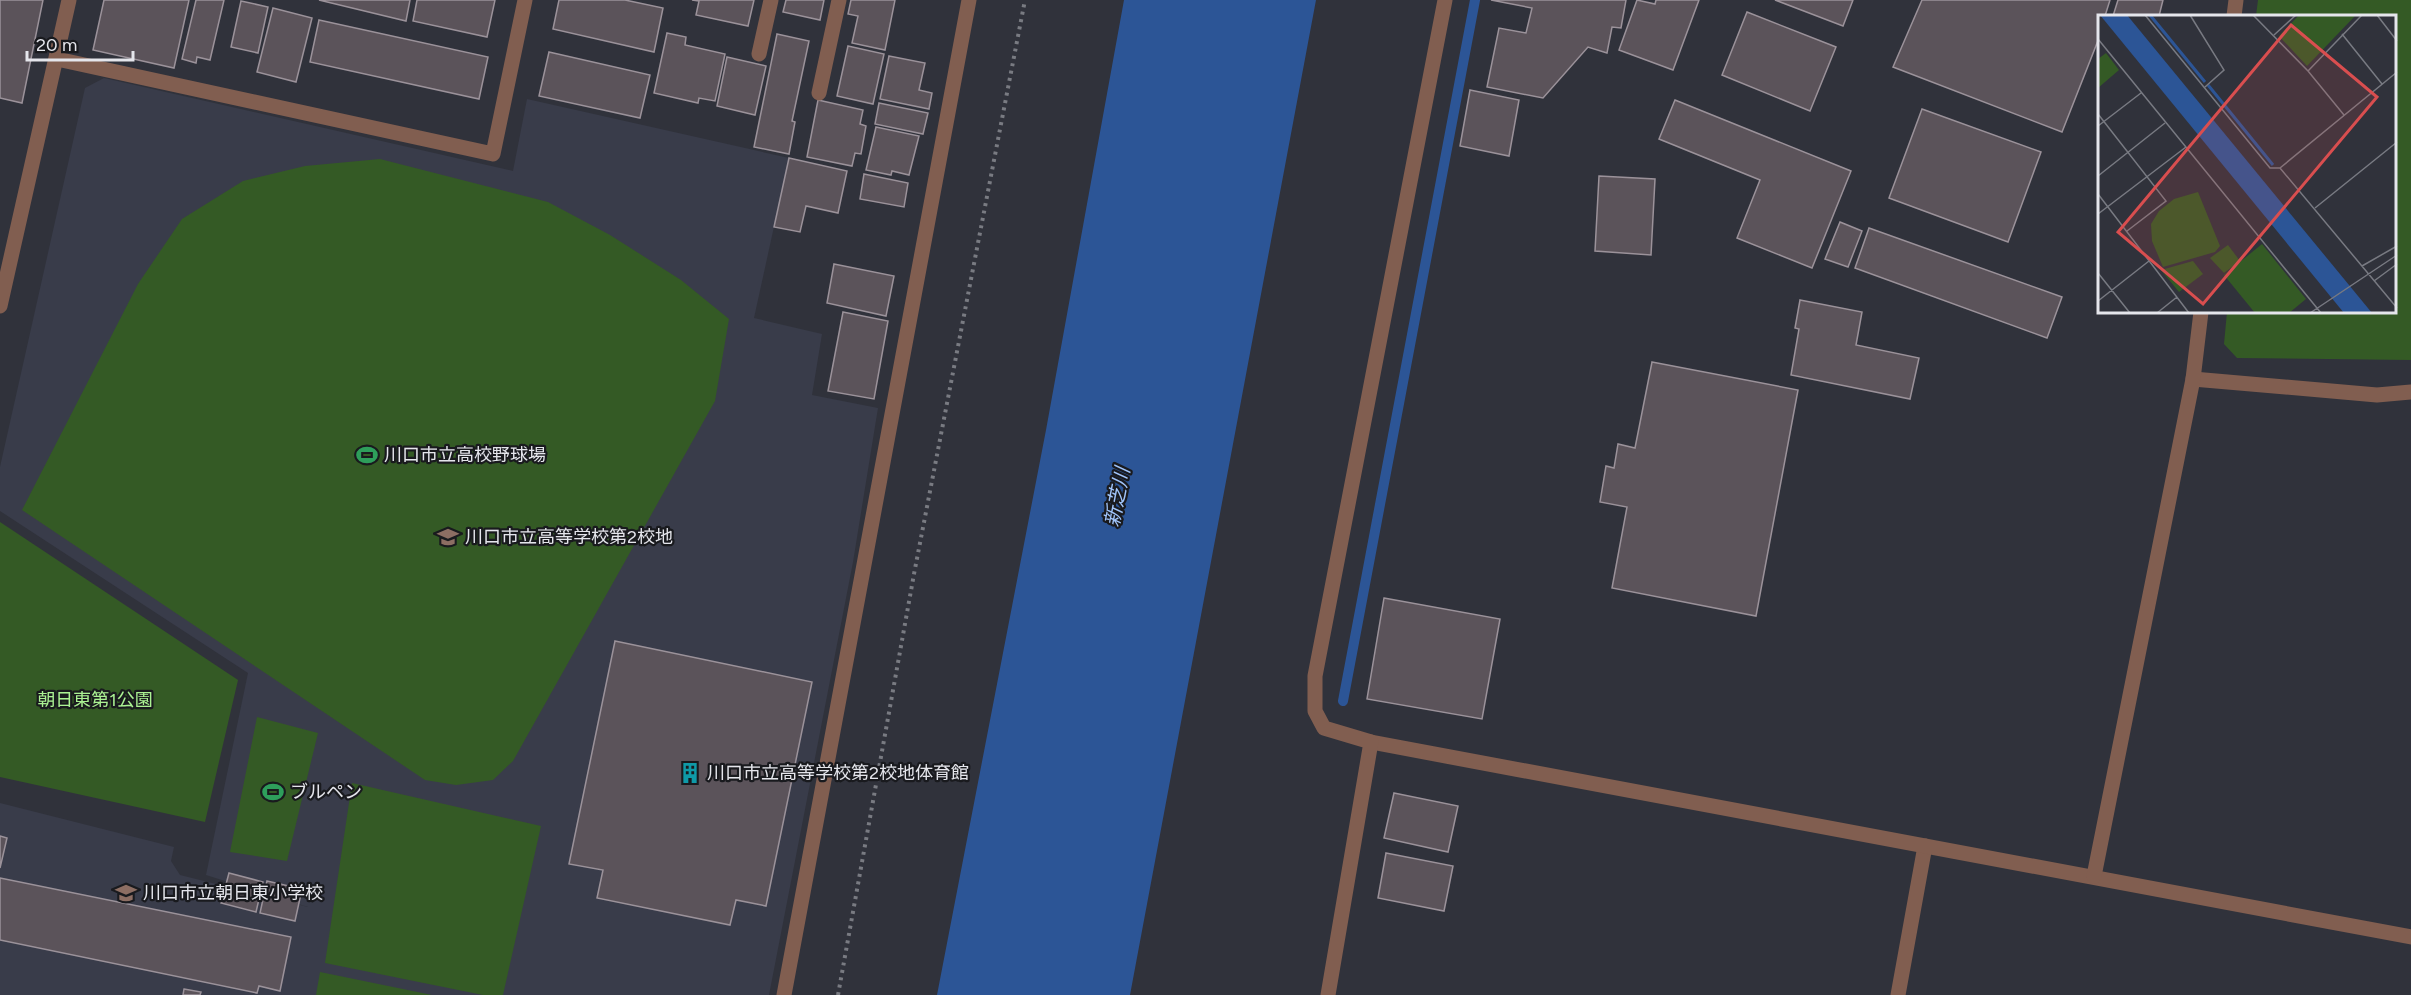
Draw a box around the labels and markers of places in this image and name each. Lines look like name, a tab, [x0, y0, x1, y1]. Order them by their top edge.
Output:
sports icon: 川口市立高校野球場	[355, 443, 379, 467]
place label: 川口市立高校野球場	[384, 444, 546, 466]
school or university icon: 川口市立高等学校第2校地	[436, 525, 460, 549]
place label: 川口市立高等学校第2校地	[465, 526, 673, 548]
building icon: 川口市立高等学校第2校地体育館	[678, 761, 702, 785]
place label: 川口市立高等学校第2校地体育館	[707, 762, 969, 784]
sports icon: ブルペン	[261, 780, 285, 804]
place label: ブルペン	[290, 781, 362, 803]
school or university icon: 川口市立朝日東小学校	[114, 881, 138, 905]
place label: 川口市立朝日東小学校	[143, 882, 323, 904]

